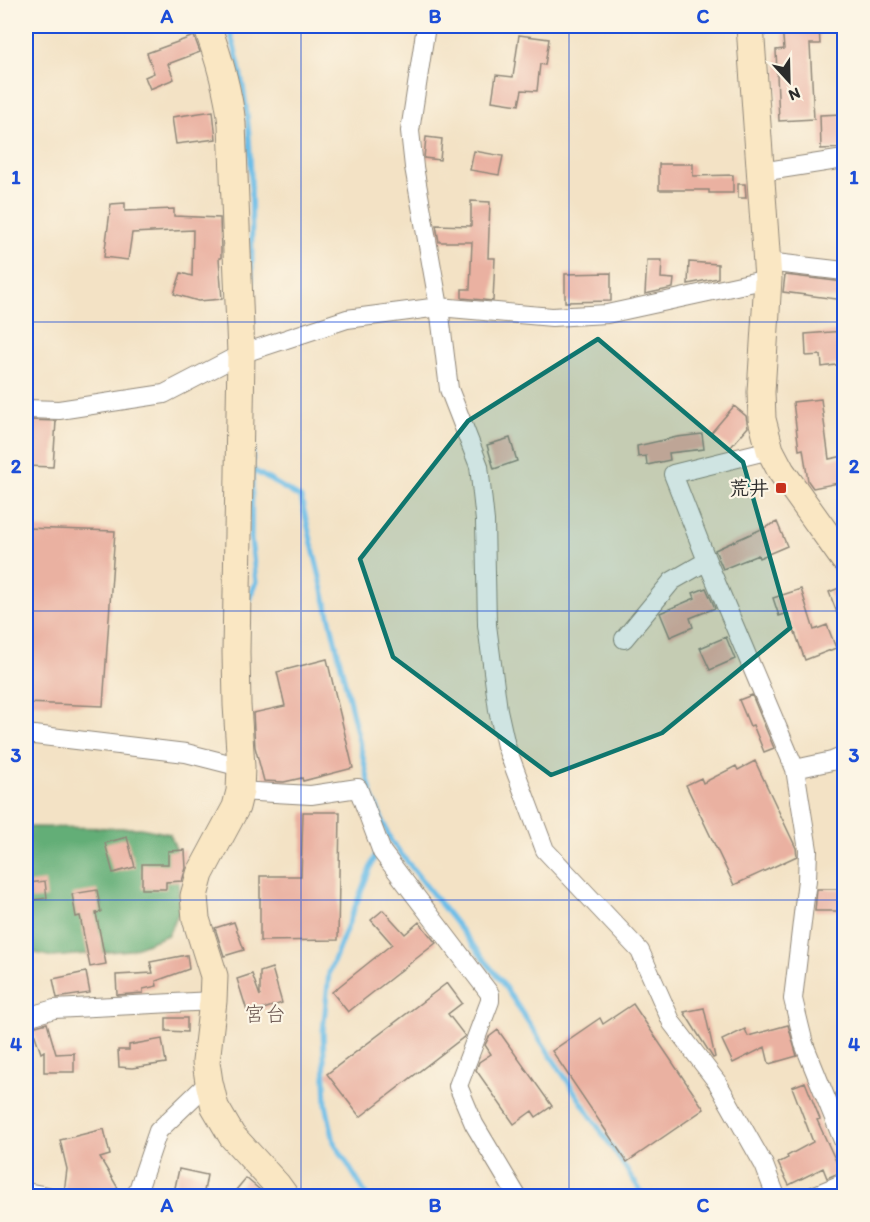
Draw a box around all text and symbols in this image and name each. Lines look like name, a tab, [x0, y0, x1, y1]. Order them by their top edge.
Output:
text: A	[160, 4, 174, 28]
text: B	[429, 4, 442, 28]
text: C	[697, 4, 710, 28]
north arrow	[759, 51, 819, 111]
text: N	[786, 84, 803, 105]
text: 1	[11, 165, 21, 189]
text: 1	[849, 165, 859, 189]
text: 2	[11, 454, 22, 478]
text: 2	[849, 454, 860, 478]
place label: 荒井	[729, 476, 769, 500]
marker: 荒井	[774, 481, 788, 495]
text: 3	[11, 743, 22, 767]
text: 3	[849, 743, 860, 767]
district label: 宮台	[244, 1001, 286, 1026]
text: 4	[10, 1032, 22, 1056]
text: 4	[848, 1032, 860, 1056]
text: A	[160, 1193, 174, 1217]
text: B	[429, 1193, 442, 1217]
text: C	[697, 1193, 710, 1217]

